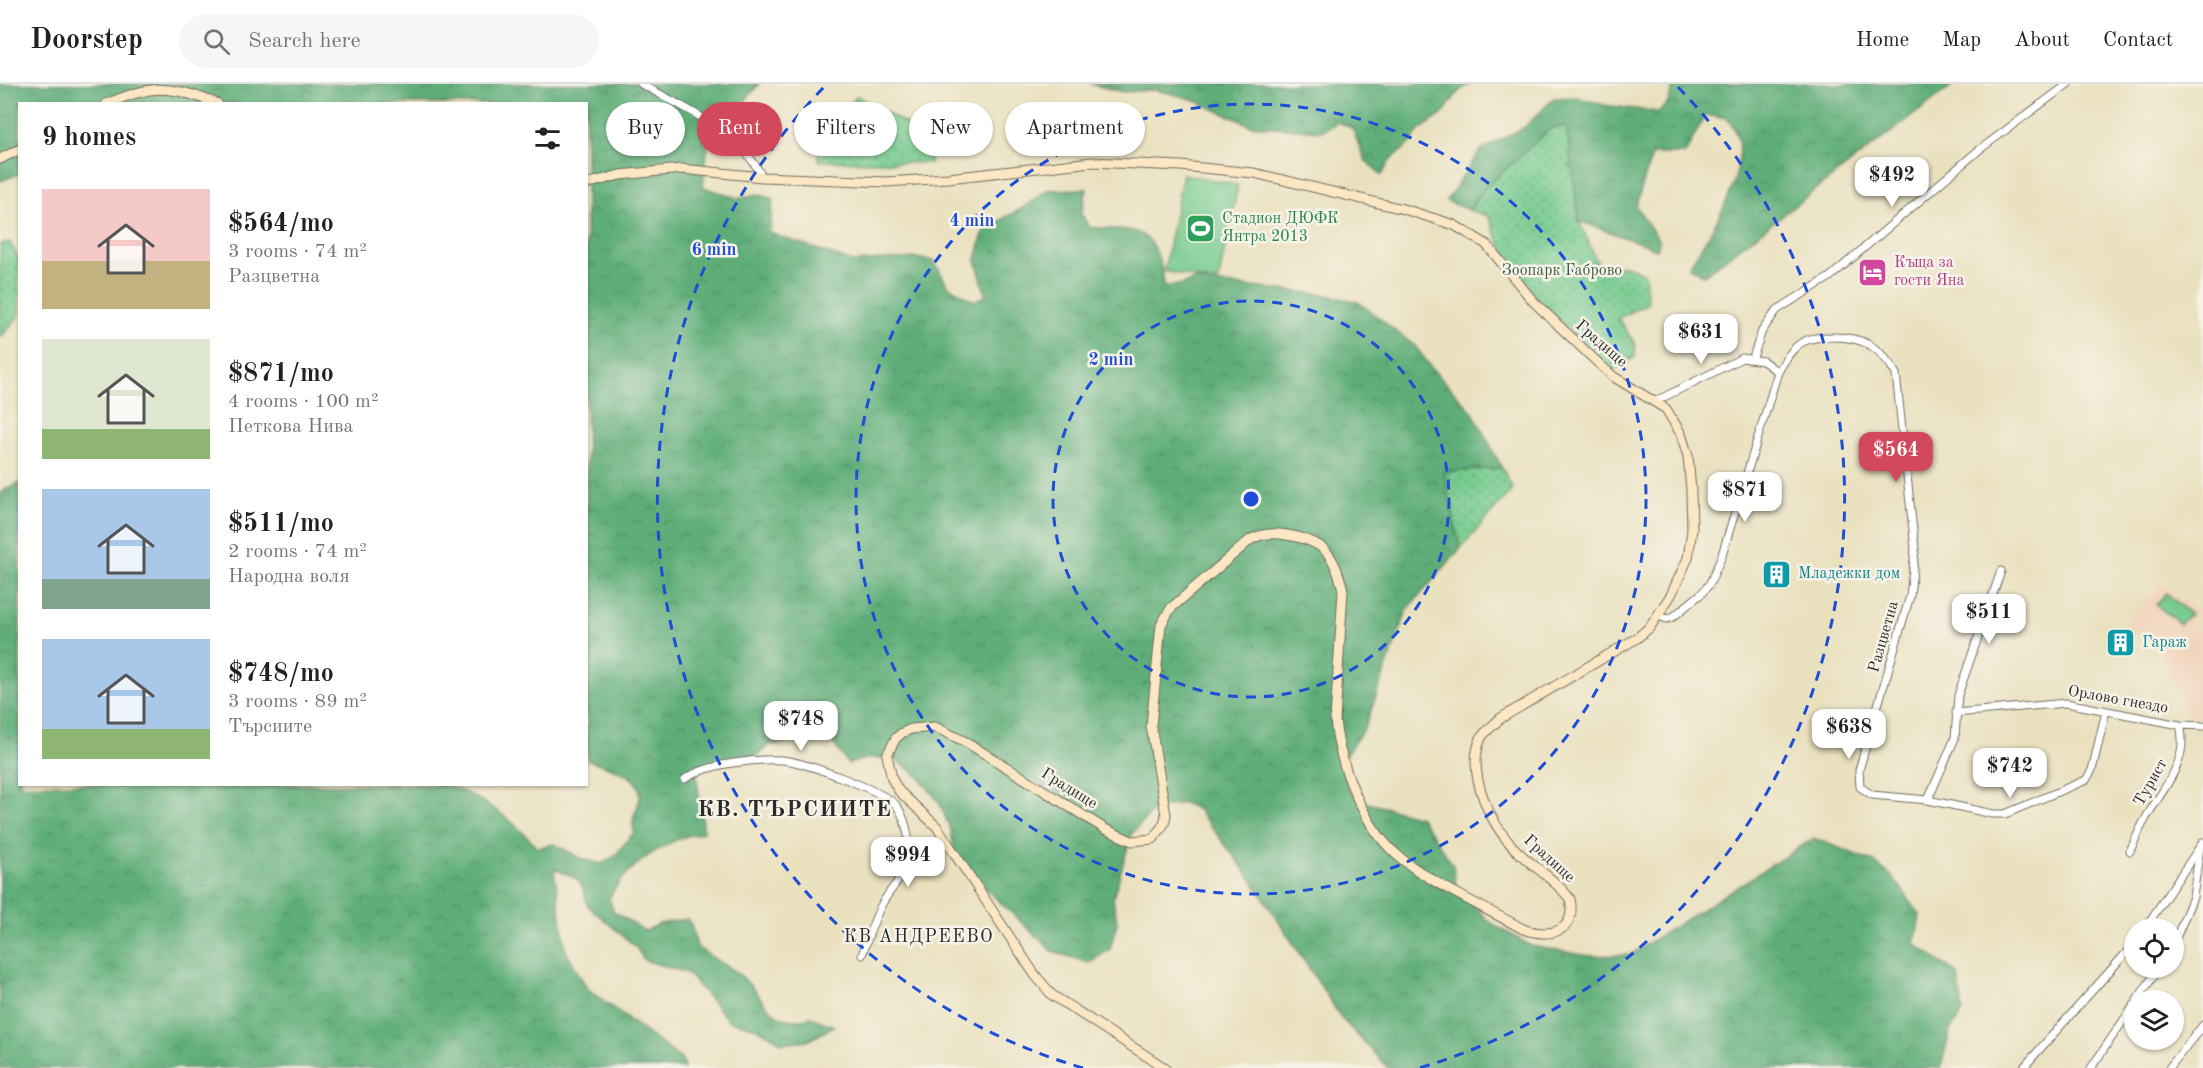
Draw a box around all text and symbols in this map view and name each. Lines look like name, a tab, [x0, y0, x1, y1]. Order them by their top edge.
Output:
search box	[179, 14, 599, 68]
icon: search	[200, 25, 233, 58]
text: Doorstep	[30, 27, 143, 55]
text: Search here	[248, 30, 361, 52]
text: Home	[1856, 30, 1909, 51]
text: Map	[1942, 30, 1981, 51]
text: About	[2014, 30, 2070, 51]
text: Contact	[2103, 30, 2173, 51]
chip: Buy	[606, 102, 685, 156]
chip: Rent	[697, 102, 782, 156]
chip: Filters	[794, 102, 897, 156]
chip: New	[909, 102, 993, 156]
chip: Apartment	[1005, 102, 1145, 156]
icon: filters	[531, 122, 564, 155]
text: 9 homes	[42, 125, 136, 151]
pin: $492	[1856, 157, 1928, 208]
text: $492	[1869, 166, 1915, 186]
text: $564/mo	[228, 211, 334, 237]
place label: Стадион ДЮФК Янтра 2013	[1222, 211, 1339, 245]
text: 4 min	[949, 212, 995, 230]
sports icon: Стадион ДЮФК Янтра 2013	[1185, 212, 1217, 244]
icon: home	[90, 213, 162, 285]
text: 6 min	[691, 241, 737, 259]
text: 3 rooms · 74 m²	[228, 242, 367, 262]
place label: Къща за гости Яна	[1894, 255, 1964, 289]
hotel icon: Къща за гости Яна	[1857, 256, 1889, 288]
park label: Зоопарк Габрово	[1502, 263, 1622, 279]
text: Разцветна	[228, 267, 320, 287]
pin: $631	[1665, 314, 1737, 365]
street label: Градище	[1572, 317, 1630, 371]
text: $631	[1678, 323, 1724, 343]
text: 2 min	[1088, 351, 1134, 369]
text: $871/mo	[228, 361, 334, 387]
icon: home	[90, 363, 162, 435]
text: 4 rooms · 100 m²	[228, 392, 378, 412]
text: Петкова Нива	[228, 417, 353, 437]
pin: $564	[1860, 432, 1932, 483]
text: $564	[1873, 441, 1919, 461]
pin: $871	[1709, 472, 1781, 523]
text: $871	[1722, 481, 1768, 501]
centre of rings	[1241, 489, 1261, 509]
text: $511/mo	[228, 511, 334, 537]
icon: home	[90, 513, 162, 585]
text: 2 rooms · 74 m²	[228, 542, 367, 562]
building icon: Младежки дом	[1761, 558, 1793, 590]
place label: Младежки дом	[1798, 566, 1900, 582]
text: Народна воля	[228, 567, 350, 587]
pin: $511	[1953, 594, 2025, 645]
street label: Разцветна	[1866, 599, 1902, 675]
text: $511	[1966, 603, 2012, 623]
building icon: Гараж	[2105, 627, 2137, 659]
place label: Гараж	[2142, 635, 2188, 651]
text: $748/mo	[228, 661, 334, 687]
icon: home	[90, 663, 162, 735]
street label: Орлово гнездо	[2067, 683, 2169, 717]
text: 3 rooms · 89 m²	[228, 692, 367, 712]
pin: $748	[765, 701, 837, 752]
pin: $638	[1813, 709, 1885, 760]
text: $748	[778, 710, 824, 730]
text: Търсиите	[228, 717, 312, 737]
text: $638	[1826, 718, 1872, 738]
pin: $742	[1974, 748, 2046, 799]
text: $742	[1987, 757, 2033, 777]
street label: Турист	[2131, 757, 2171, 809]
street label: Градище	[1038, 766, 1100, 812]
district label: КВ. ТЪРСИИТЕ	[698, 799, 892, 821]
street label: Градище	[1520, 832, 1578, 886]
pin: $994	[872, 837, 944, 888]
text: $994	[885, 846, 931, 866]
map controls	[2124, 918, 2184, 1050]
button: locate	[2124, 918, 2184, 978]
district label: КВ АНДРЕЕВО	[844, 928, 994, 946]
button: layers	[2124, 990, 2184, 1050]

